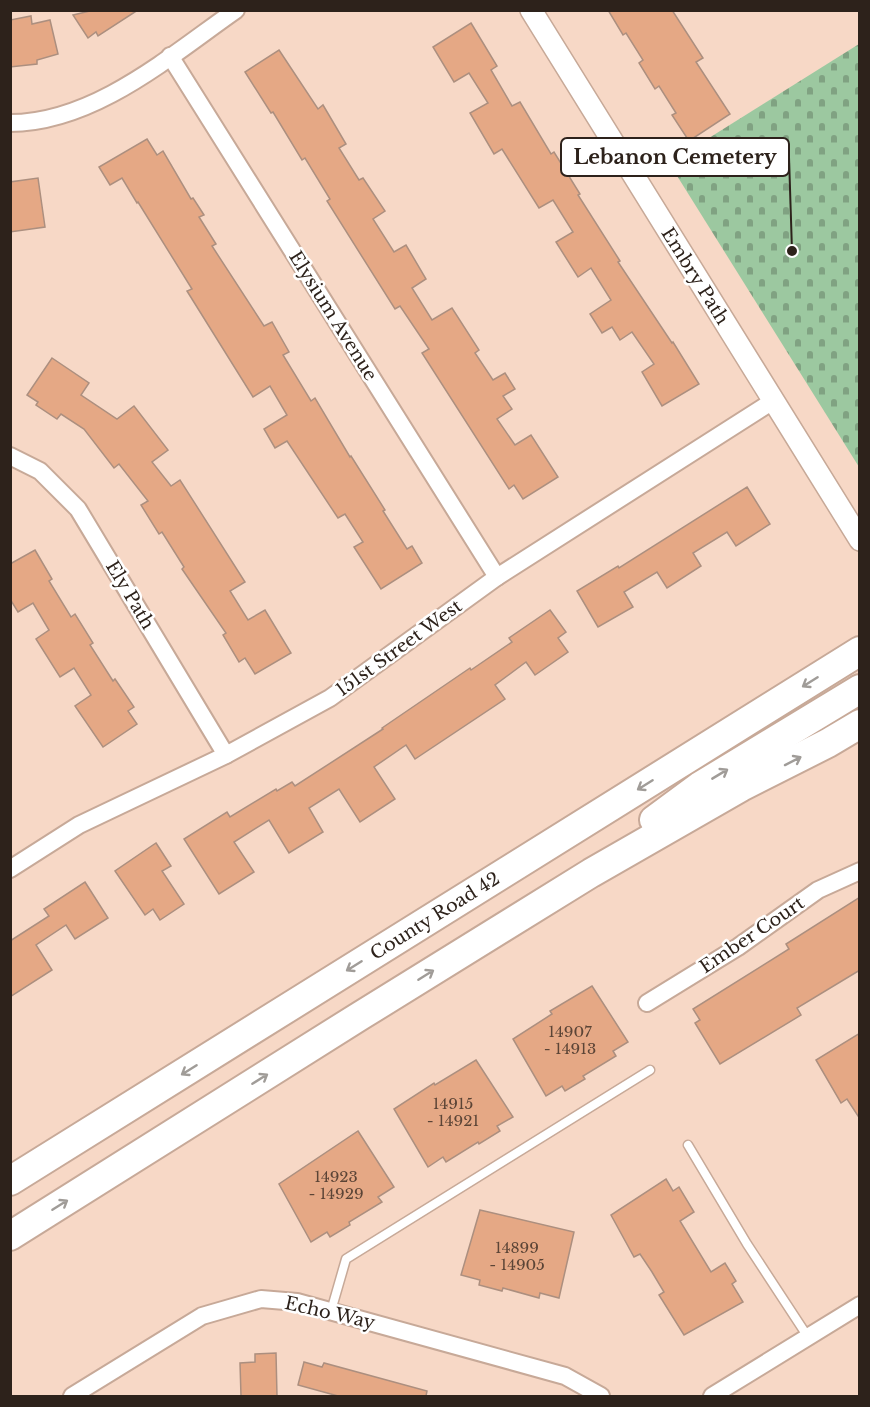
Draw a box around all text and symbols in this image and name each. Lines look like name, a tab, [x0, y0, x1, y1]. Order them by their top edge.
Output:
callout: Lebanon Cemetery	[561, 138, 789, 176]
text: Lebanon Cemetery	[573, 145, 778, 169]
street label: Embry Path	[656, 223, 734, 329]
street label: Elysium Avenue	[284, 247, 382, 385]
street label: Ely Path	[101, 557, 159, 633]
street label: 151st Street West	[332, 595, 466, 701]
one-way arrow	[802, 676, 819, 688]
one-way arrow	[784, 755, 801, 767]
one-way arrow	[711, 767, 728, 779]
one-way arrow	[637, 779, 653, 791]
street label: County Road 42	[366, 867, 504, 965]
street label: Ember Court	[696, 892, 809, 978]
one-way arrow	[346, 960, 363, 973]
one-way arrow	[417, 969, 434, 981]
house number: 14907 - 14913	[544, 1022, 596, 1058]
one-way arrow	[181, 1064, 198, 1076]
one-way arrow	[252, 1072, 269, 1085]
house number: 14915 - 14921	[427, 1094, 479, 1130]
house number: 14923 - 14929	[308, 1167, 364, 1203]
one-way arrow	[51, 1199, 68, 1211]
house number: 14899 - 14905	[489, 1238, 545, 1274]
street label: Echo Way	[283, 1292, 378, 1334]

